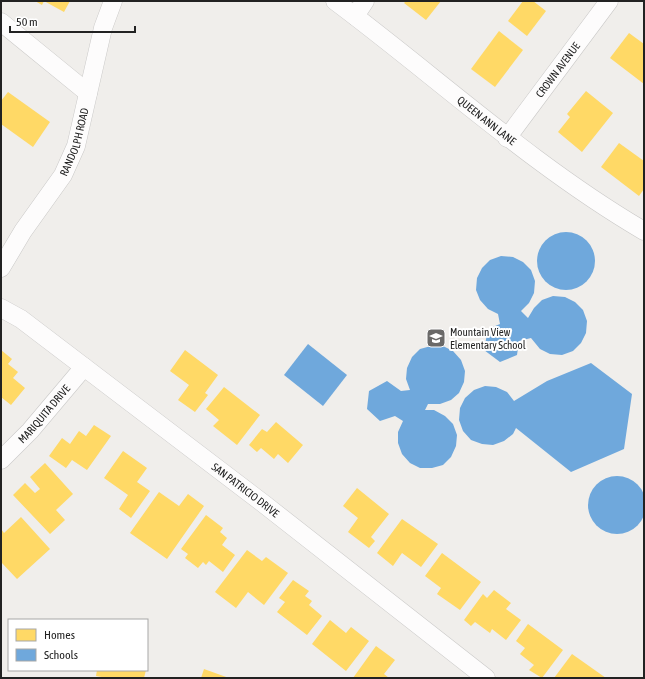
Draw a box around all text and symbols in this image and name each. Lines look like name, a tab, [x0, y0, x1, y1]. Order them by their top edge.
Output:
scale bar	[10, 8, 135, 34]
text: 50 m	[16, 15, 38, 29]
street label: CROWN AVENUE	[533, 40, 582, 100]
street label: QUEEN ANN LANE	[455, 94, 518, 147]
street label: RANDOLPH ROAD	[57, 107, 91, 178]
place label: Mountain View Elementary School	[450, 326, 526, 351]
school or university icon: Mountain View Elementary School	[425, 327, 447, 349]
street label: MARIQUITA DRIVE	[16, 382, 72, 445]
street label: SAN PATRICIO DRIVE	[210, 461, 282, 520]
legend	[8, 619, 148, 671]
text: Homes	[44, 628, 75, 642]
text: Schools	[44, 648, 78, 662]

